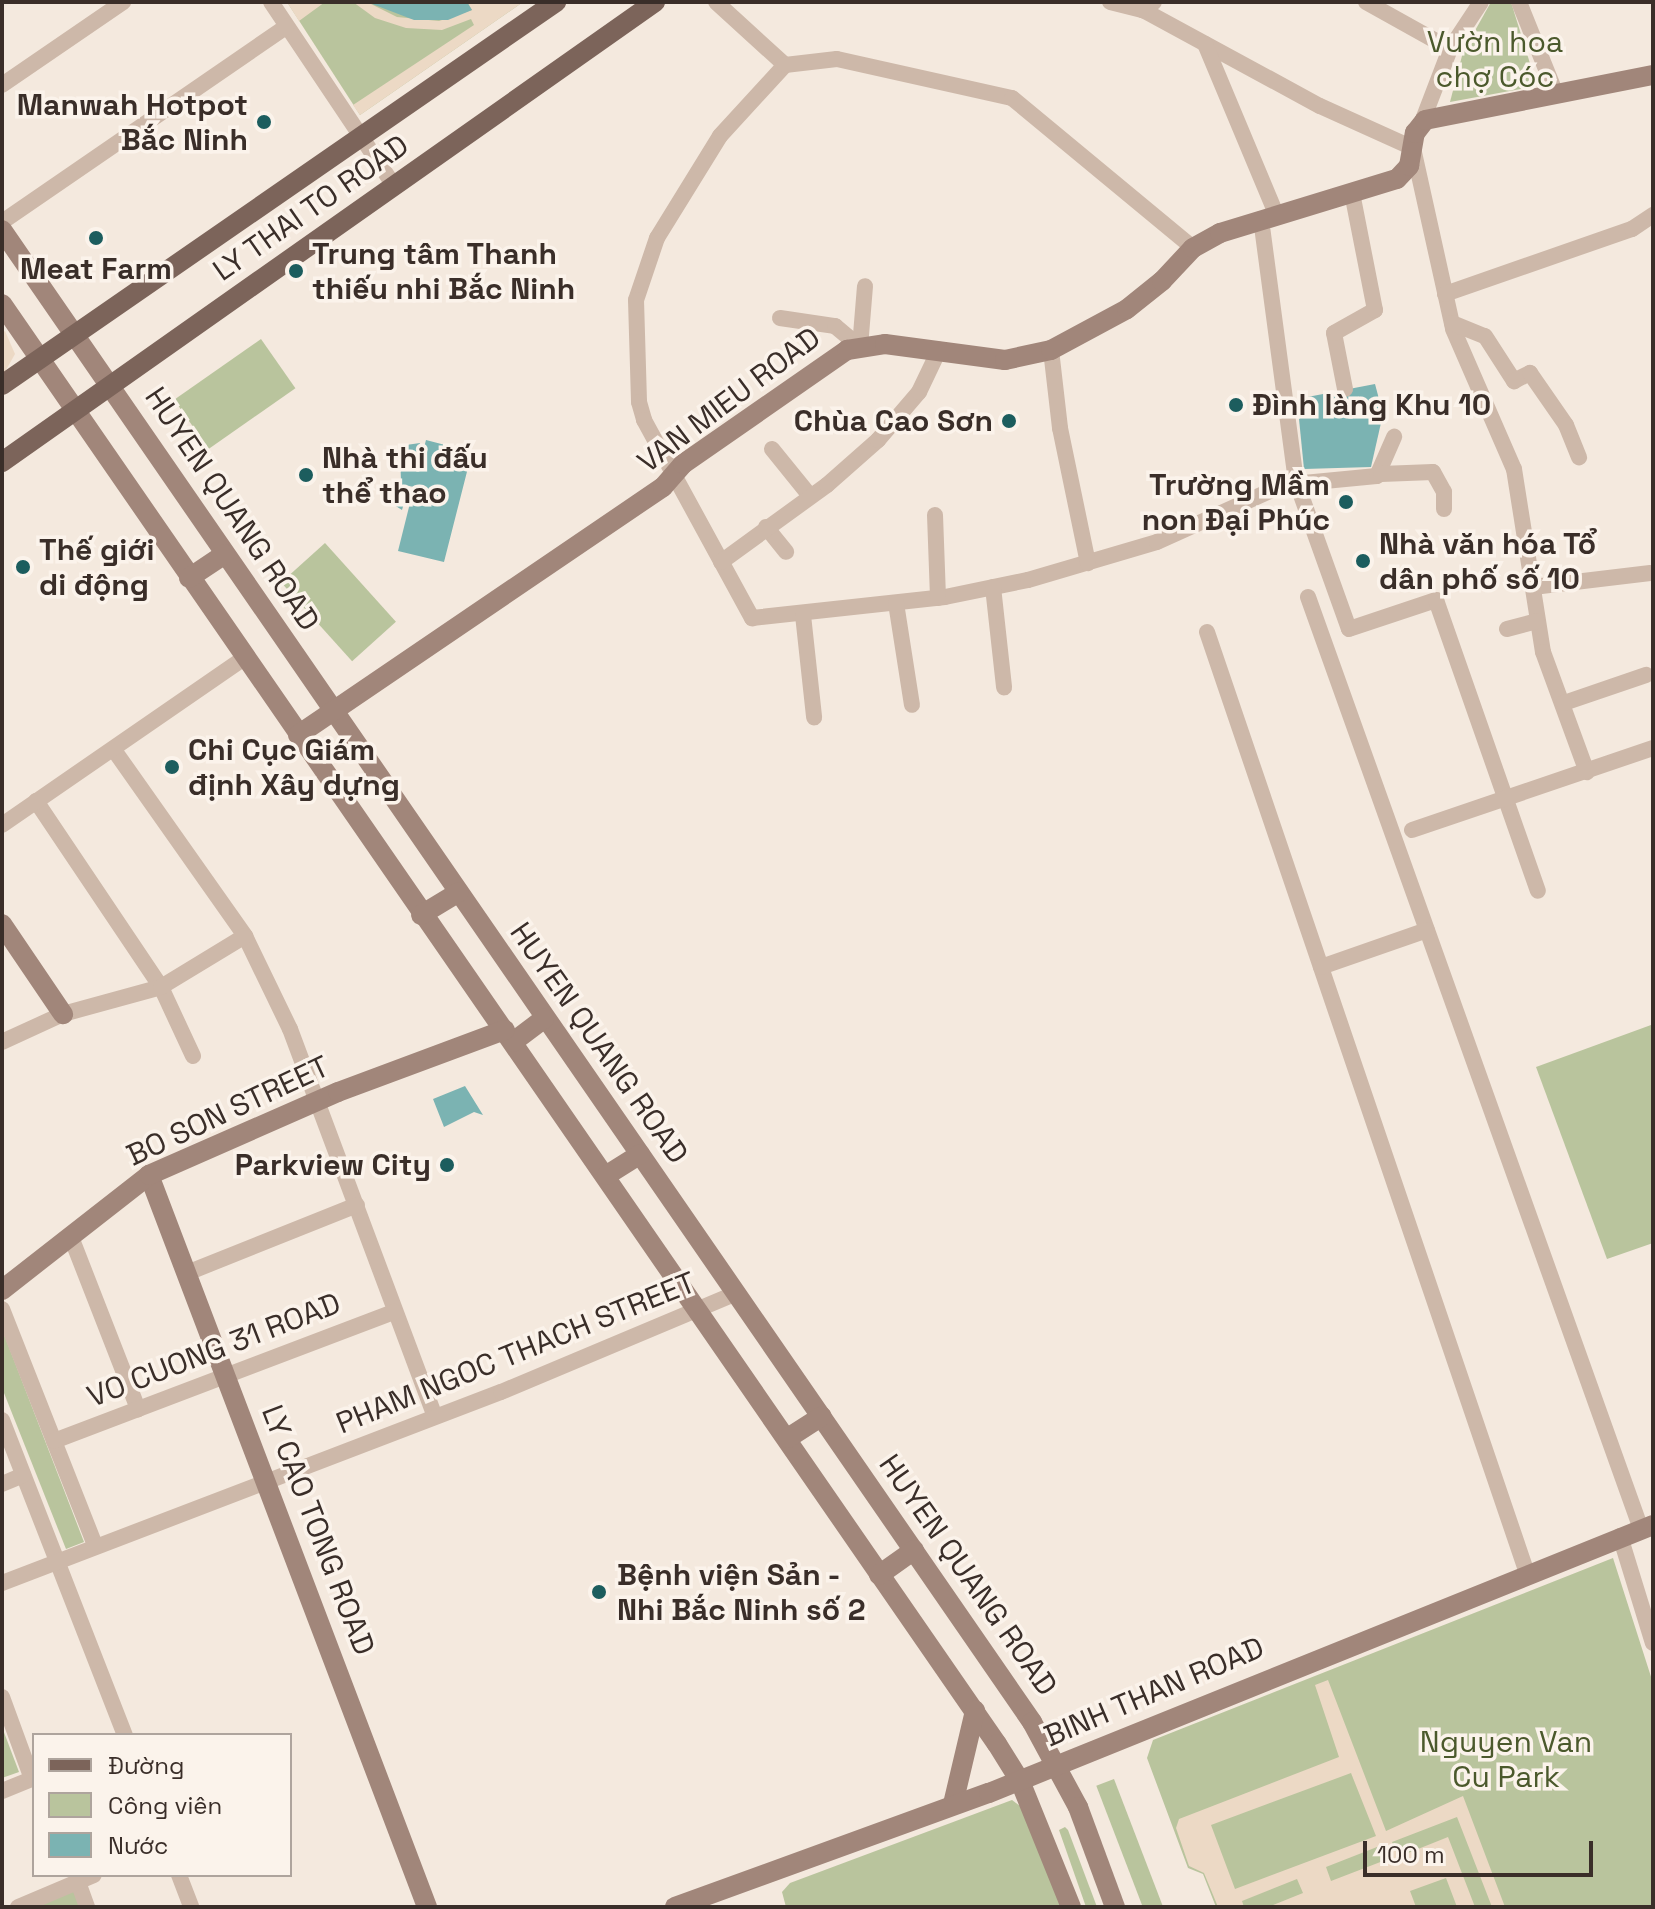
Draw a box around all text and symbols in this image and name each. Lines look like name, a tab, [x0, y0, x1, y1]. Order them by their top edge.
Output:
park label: Vườn hoa chợ Cóc	[1427, 24, 1563, 94]
place label: Manwah Hotpot Bắc Ninh	[17, 87, 248, 158]
marker: Manwah Hotpot Bắc Ninh	[255, 113, 273, 131]
street label: LY THAI TO ROAD	[206, 127, 416, 289]
marker: Meat Farm	[87, 229, 105, 247]
place label: Trung tâm Thanh thiếu nhi Bắc Ninh	[312, 236, 575, 306]
place label: Meat Farm	[20, 251, 172, 287]
marker: Trung tâm Thanh thiếu nhi Bắc Ninh	[287, 262, 305, 280]
street label: VAN MIEU ROAD	[631, 320, 827, 480]
street label: HUYEN QUANG ROAD	[137, 380, 327, 638]
place label: Đình làng Khu 10	[1252, 387, 1491, 423]
marker: Đình làng Khu 10	[1227, 396, 1245, 414]
place label: Chùa Cao Sơn	[794, 403, 993, 439]
marker: Chùa Cao Sơn	[1000, 412, 1018, 430]
place label: Nhà thi đấu thể thao	[322, 440, 488, 510]
marker: Nhà thi đấu thể thao	[297, 466, 315, 484]
place label: Trường Mầm non Đại Phúc	[1142, 467, 1330, 538]
marker: Trường Mầm non Đại Phúc	[1337, 493, 1355, 511]
place label: Nhà văn hóa Tổ dân phố số 10	[1379, 526, 1597, 596]
place label: Thế giới di động	[39, 532, 154, 602]
marker: Nhà văn hóa Tổ dân phố số 10	[1354, 552, 1372, 570]
marker: Thế giới di động	[14, 558, 32, 576]
place label: Chi Cục Giám định Xây dựng	[188, 732, 400, 802]
marker: Chi Cục Giám định Xây dựng	[163, 758, 181, 776]
street label: HUYEN QUANG ROAD	[502, 916, 696, 1170]
street label: BO SON STREET	[121, 1048, 335, 1174]
place label: Parkview City	[235, 1147, 431, 1183]
marker: Parkview City	[438, 1156, 456, 1174]
street label: PHAM NGOC THACH STREET	[331, 1264, 701, 1442]
street label: VO CUONG 31 ROAD	[82, 1285, 346, 1415]
street label: LY CAO TONG ROAD	[254, 1399, 382, 1661]
street label: HUYEN QUANG ROAD	[871, 1448, 1065, 1702]
place label: Bệnh viện Sản - Nhi Bắc Ninh số 2	[617, 1557, 866, 1628]
marker: Bệnh viện Sản - Nhi Bắc Ninh số 2	[588, 1581, 610, 1603]
street label: BINH THAN ROAD	[1038, 1629, 1270, 1755]
park label: Nguyen Van Cu Park	[1420, 1724, 1592, 1794]
legend	[32, 1733, 292, 1877]
text: Đường	[108, 1750, 184, 1781]
text: Công viên	[108, 1790, 222, 1821]
scale bar	[1367, 1825, 1597, 1875]
text: Nước	[108, 1830, 168, 1861]
text: 100 m	[1377, 1839, 1445, 1870]

